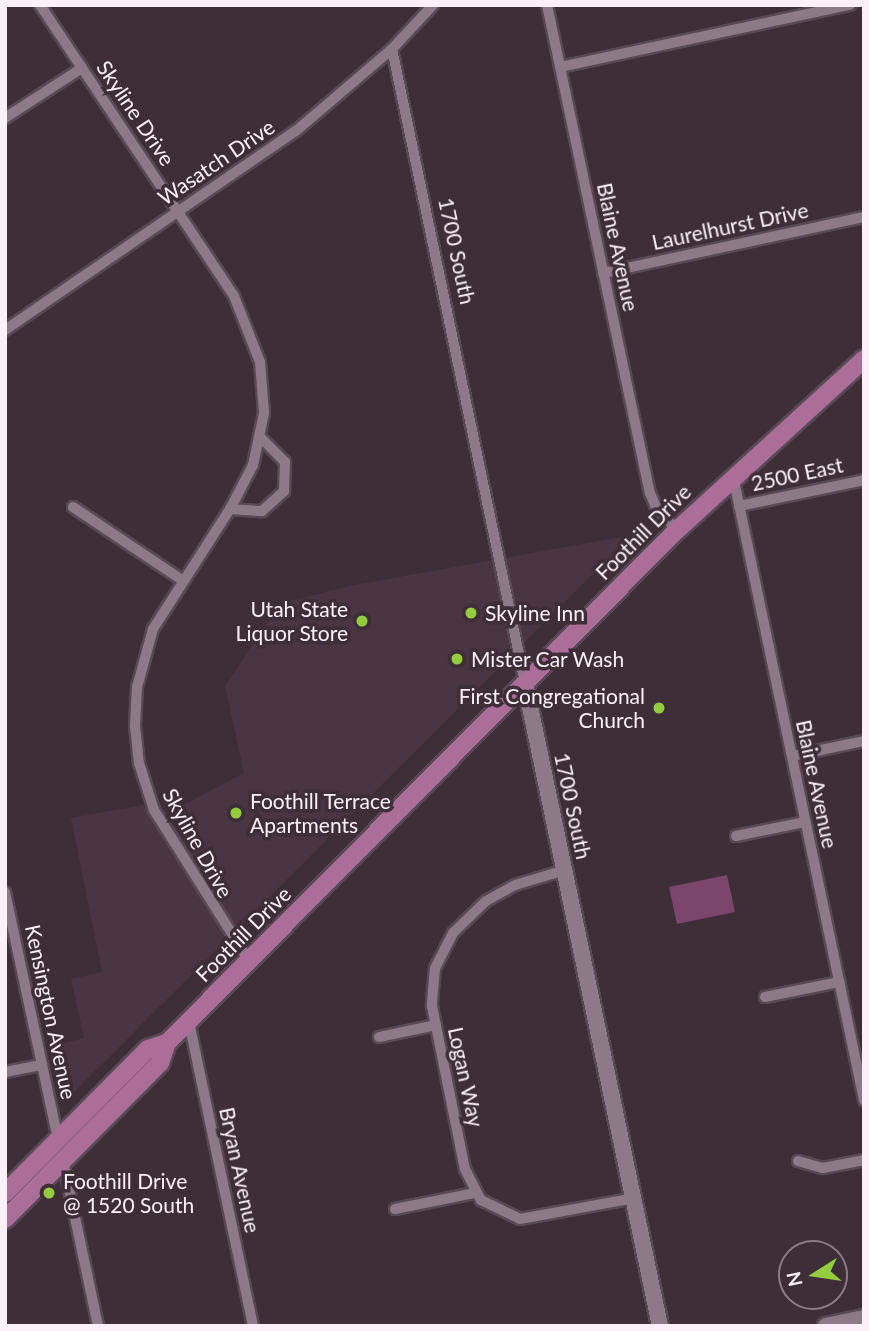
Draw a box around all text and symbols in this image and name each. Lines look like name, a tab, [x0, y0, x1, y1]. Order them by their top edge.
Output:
street label: Skyline Drive	[92, 56, 180, 170]
street label: Wasatch Drive	[153, 114, 279, 210]
street label: Blaine Avenue	[592, 180, 644, 314]
street label: 1700 South	[433, 195, 481, 307]
street label: Laurelhurst Drive	[649, 197, 811, 255]
street label: 2500 East	[749, 452, 845, 496]
street label: Foothill Drive	[590, 479, 696, 585]
place label: Utah State Liquor Store	[235, 596, 348, 646]
place label: Skyline Inn	[485, 600, 585, 626]
marker: Skyline Inn	[463, 605, 479, 621]
marker: Utah State Liquor Store	[354, 613, 370, 629]
place label: Mister Car Wash	[471, 646, 625, 672]
marker: Mister Car Wash	[449, 651, 465, 667]
place label: First Congregational Church	[459, 683, 645, 733]
marker: First Congregational Church	[651, 700, 667, 716]
street label: Blaine Avenue	[791, 717, 843, 851]
street label: 1700 South	[549, 750, 597, 862]
street label: Skyline Drive	[158, 784, 238, 902]
place label: Foothill Terrace Apartments	[250, 788, 392, 838]
marker: Foothill Terrace Apartments	[228, 805, 244, 821]
street label: Foothill Drive	[190, 881, 296, 987]
street label: Kensington Avenue	[20, 922, 82, 1102]
street label: Logan Way	[443, 1025, 489, 1129]
street label: Bryan Avenue	[214, 1104, 266, 1236]
place label: Foothill Drive @ 1520 South	[63, 1168, 194, 1218]
marker: Foothill Drive @ 1520 South	[41, 1185, 57, 1201]
north arrow	[778, 1240, 848, 1310]
text: N	[781, 1270, 807, 1289]

